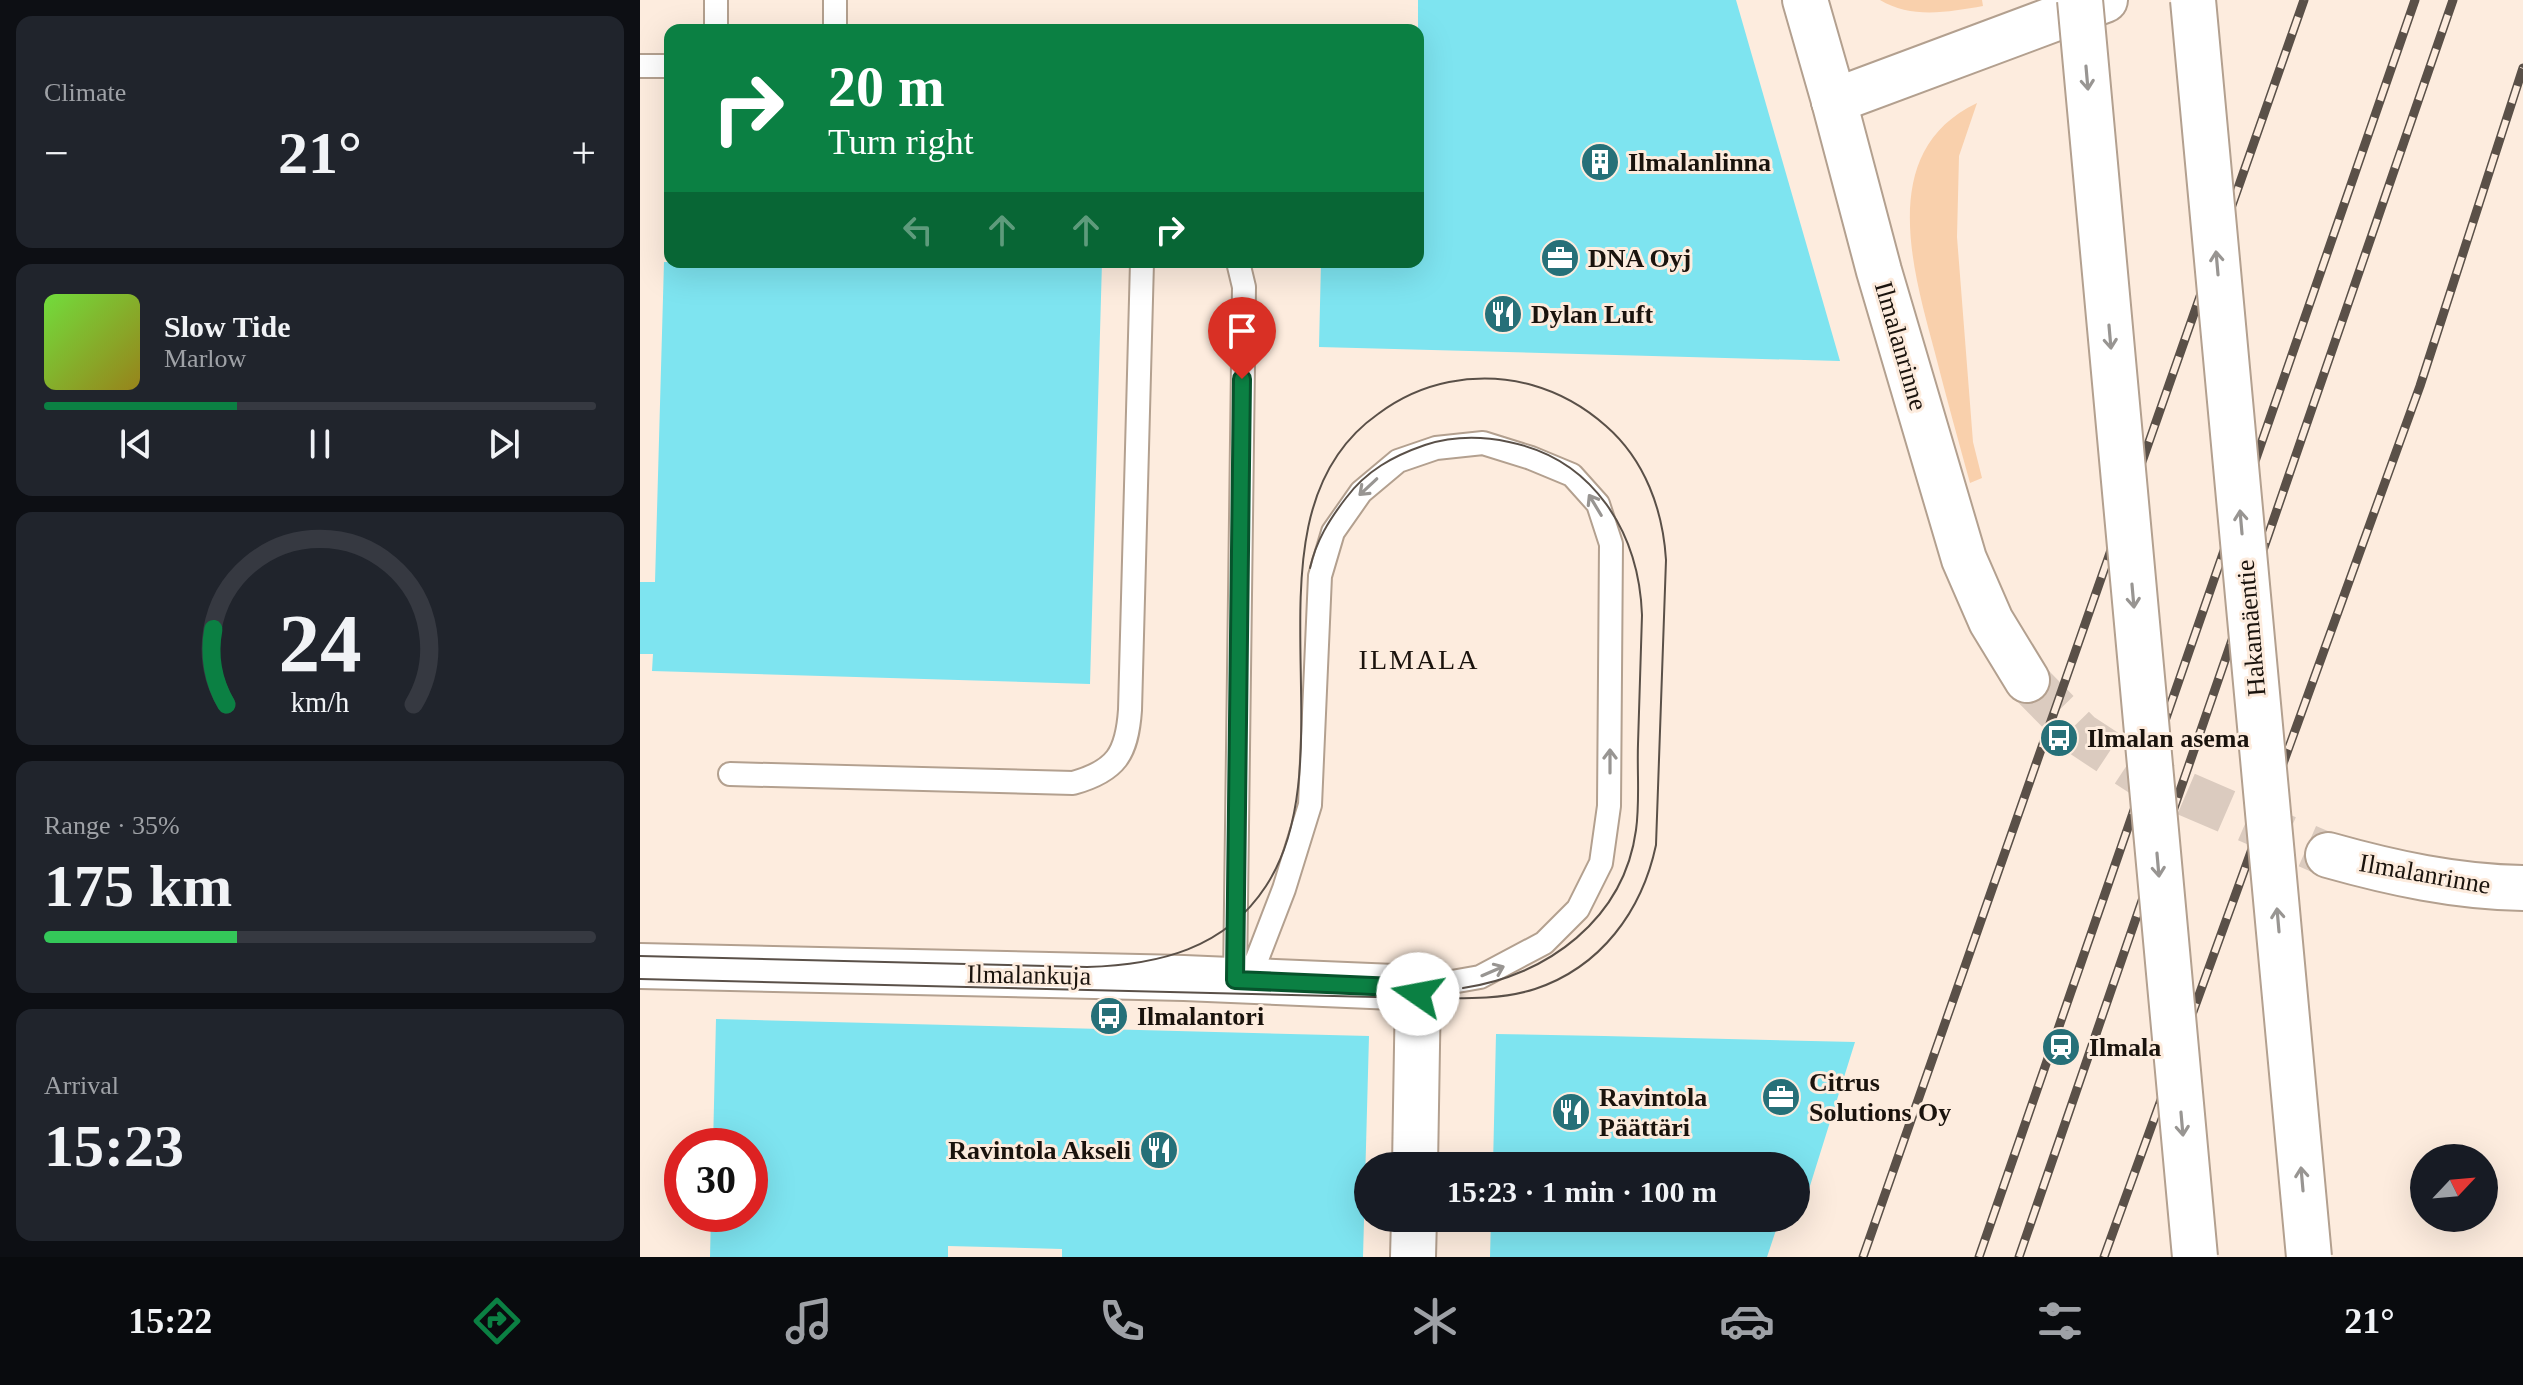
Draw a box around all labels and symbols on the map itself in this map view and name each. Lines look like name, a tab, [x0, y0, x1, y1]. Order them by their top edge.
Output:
one-way arrow	[2079, 64, 2094, 91]
building icon: Ilmalanlinna	[1579, 141, 1621, 183]
place label: Ilmalanlinna	[1628, 148, 1771, 177]
office icon: DNA Oyj	[1539, 237, 1581, 279]
place label: DNA Oyj	[1588, 244, 1691, 273]
one-way arrow	[2210, 250, 2225, 277]
street label: Ilmalanrinne	[1869, 278, 1933, 414]
restaurant icon: Dylan Luft	[1482, 293, 1524, 335]
pin	[1208, 297, 1276, 379]
place label: Dylan Luft	[1531, 300, 1653, 329]
one-way arrow	[2103, 323, 2118, 350]
one-way arrow	[1358, 477, 1379, 496]
one-way arrow	[1587, 494, 1603, 516]
one-way arrow	[2234, 509, 2249, 536]
street label: Hakamäentie	[2231, 558, 2271, 698]
one-way arrow	[2126, 582, 2141, 609]
district label: ILMALA	[1359, 644, 1479, 675]
bus stop icon: Ilmalan asema	[2038, 717, 2080, 759]
place label: Ilmalan asema	[2087, 724, 2250, 753]
one-way arrow	[1602, 748, 1618, 775]
street label: Ilmalanrinne	[2357, 848, 2493, 900]
one-way arrow	[2151, 851, 2166, 878]
one-way arrow	[2271, 907, 2286, 934]
position arrow	[1376, 952, 1460, 1036]
street label: Ilmalankuja	[967, 959, 1092, 991]
one-way arrow	[1481, 963, 1505, 978]
bus stop icon: Ilmalantori	[1088, 995, 1130, 1037]
place label: Ilmalantori	[1137, 1002, 1264, 1031]
station icon: Ilmala	[2040, 1026, 2082, 1068]
place label: Ilmala	[2089, 1033, 2161, 1062]
place label: Citrus Solutions Oy	[1809, 1068, 1951, 1127]
office icon: Citrus Solutions Oy	[1760, 1076, 1802, 1118]
place label: Ravintola Päättäri	[1599, 1083, 1707, 1142]
restaurant icon: Ravintola Päättäri	[1550, 1091, 1592, 1133]
one-way arrow	[2175, 1110, 2190, 1137]
speed limit sign: 30	[664, 1128, 768, 1232]
restaurant icon: Ravintola Akseli	[1138, 1129, 1180, 1171]
place label: Ravintola Akseli	[948, 1136, 1131, 1165]
north arrow	[2410, 1144, 2498, 1232]
one-way arrow	[2294, 1166, 2309, 1193]

